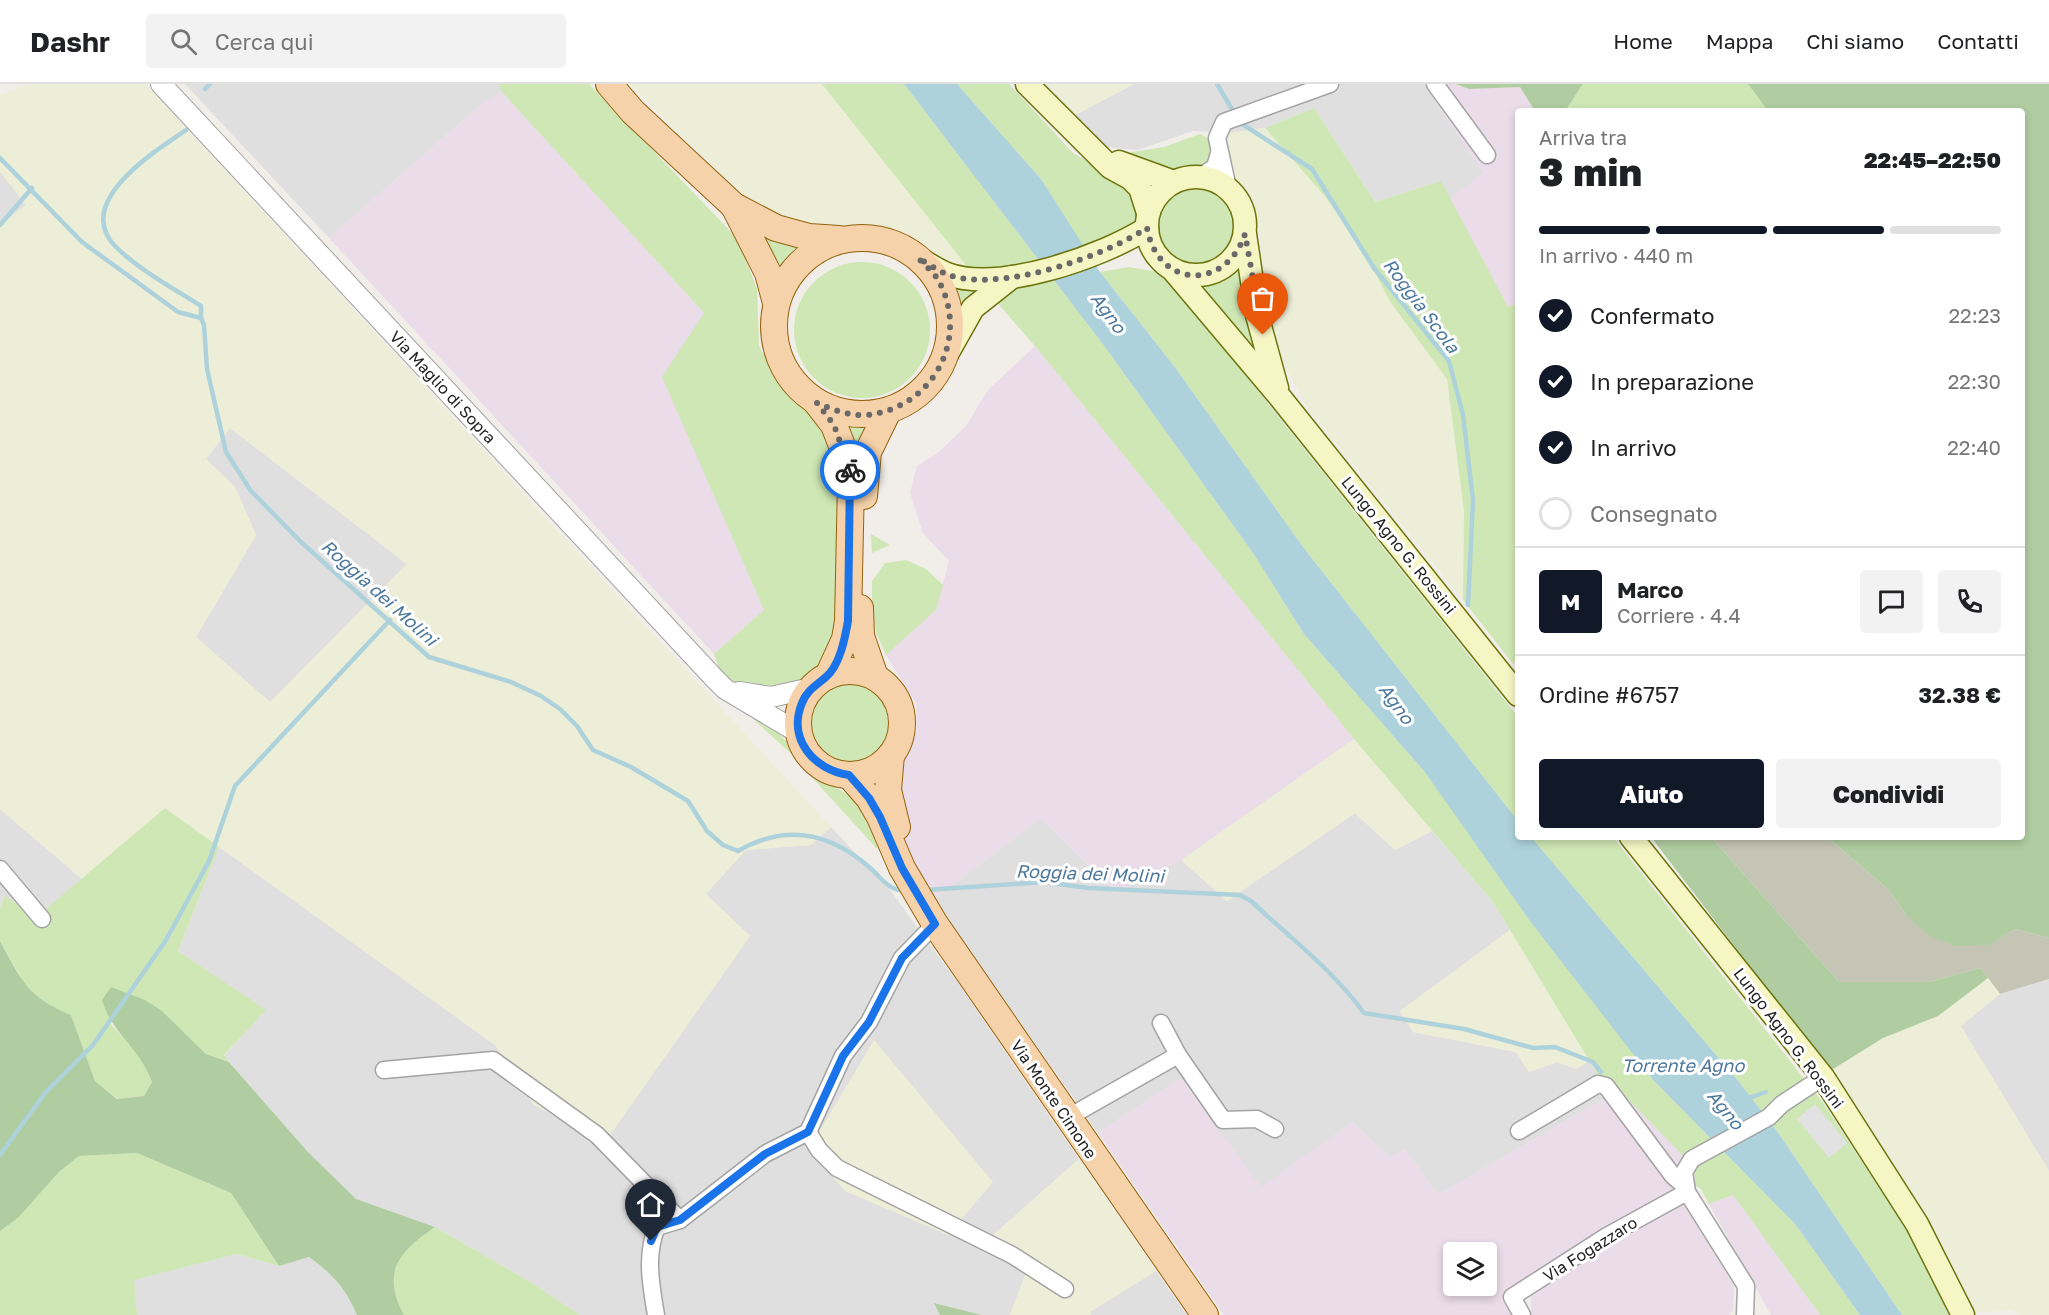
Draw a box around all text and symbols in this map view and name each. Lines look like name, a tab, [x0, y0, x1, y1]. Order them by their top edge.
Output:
search box	[146, 14, 566, 68]
text: Dashr	[30, 25, 110, 58]
icon: search	[167, 25, 200, 58]
text: Cerca qui	[215, 28, 314, 55]
text: Home	[1613, 28, 1673, 54]
text: Mappa	[1706, 28, 1773, 54]
text: Chi siamo	[1806, 28, 1904, 54]
text: Contatti	[1937, 28, 2019, 54]
text: Arriva tra	[1539, 125, 1627, 149]
text: 22:45–22:50	[1864, 146, 2001, 173]
text: 3 min	[1539, 148, 1642, 195]
text: In arrivo · 440 m	[1539, 243, 1693, 267]
water label: Roggia Scola	[1379, 254, 1465, 358]
pin	[1237, 273, 1288, 335]
icon: bag	[1246, 282, 1279, 315]
water label: Agno	[1087, 288, 1132, 338]
icon: check	[1539, 299, 1572, 332]
text: Confermato	[1590, 302, 1715, 329]
text: 22:23	[1949, 303, 2001, 327]
street label: Via Maglio di Sopra	[386, 327, 500, 447]
icon: check	[1539, 365, 1572, 398]
text: In preparazione	[1590, 368, 1754, 395]
text: 22:30	[1948, 369, 2001, 393]
icon: check	[1539, 431, 1572, 464]
text: In arrivo	[1590, 434, 1677, 461]
text: 22:40	[1947, 435, 2001, 459]
courier	[820, 440, 880, 500]
icon: bike	[834, 454, 867, 487]
street label: Lungo Agno G. Rossini	[1337, 472, 1461, 618]
text: Consegnato	[1590, 500, 1717, 527]
water label: Roggia dei Molini	[317, 535, 444, 651]
button: chat	[1860, 570, 1923, 633]
button: phone	[1938, 570, 2001, 633]
text: Marco	[1617, 576, 1683, 603]
text: M	[1561, 588, 1580, 615]
text: Corriere · 4.4	[1617, 603, 1741, 627]
water label: Agno	[1375, 679, 1420, 729]
text: Ordine #6757	[1539, 681, 1679, 708]
text: 32.38 €	[1919, 681, 2001, 708]
button: Aiuto	[1539, 759, 1764, 828]
button: Condividi	[1776, 759, 2001, 828]
water label: Roggia dei Molini	[1016, 859, 1167, 887]
street label: Lungo Agno G. Rossini	[1730, 964, 1848, 1112]
street label: Via Monte Cimone	[1007, 1036, 1101, 1162]
water label: Torrente Agno	[1622, 1054, 1745, 1076]
water label: Agno	[1703, 1085, 1749, 1135]
pin	[625, 1179, 676, 1241]
icon: home	[634, 1188, 667, 1221]
street label: Via Fogazzaro	[1539, 1212, 1641, 1286]
map controls	[1443, 1242, 1497, 1296]
button: layers	[1443, 1242, 1497, 1296]

